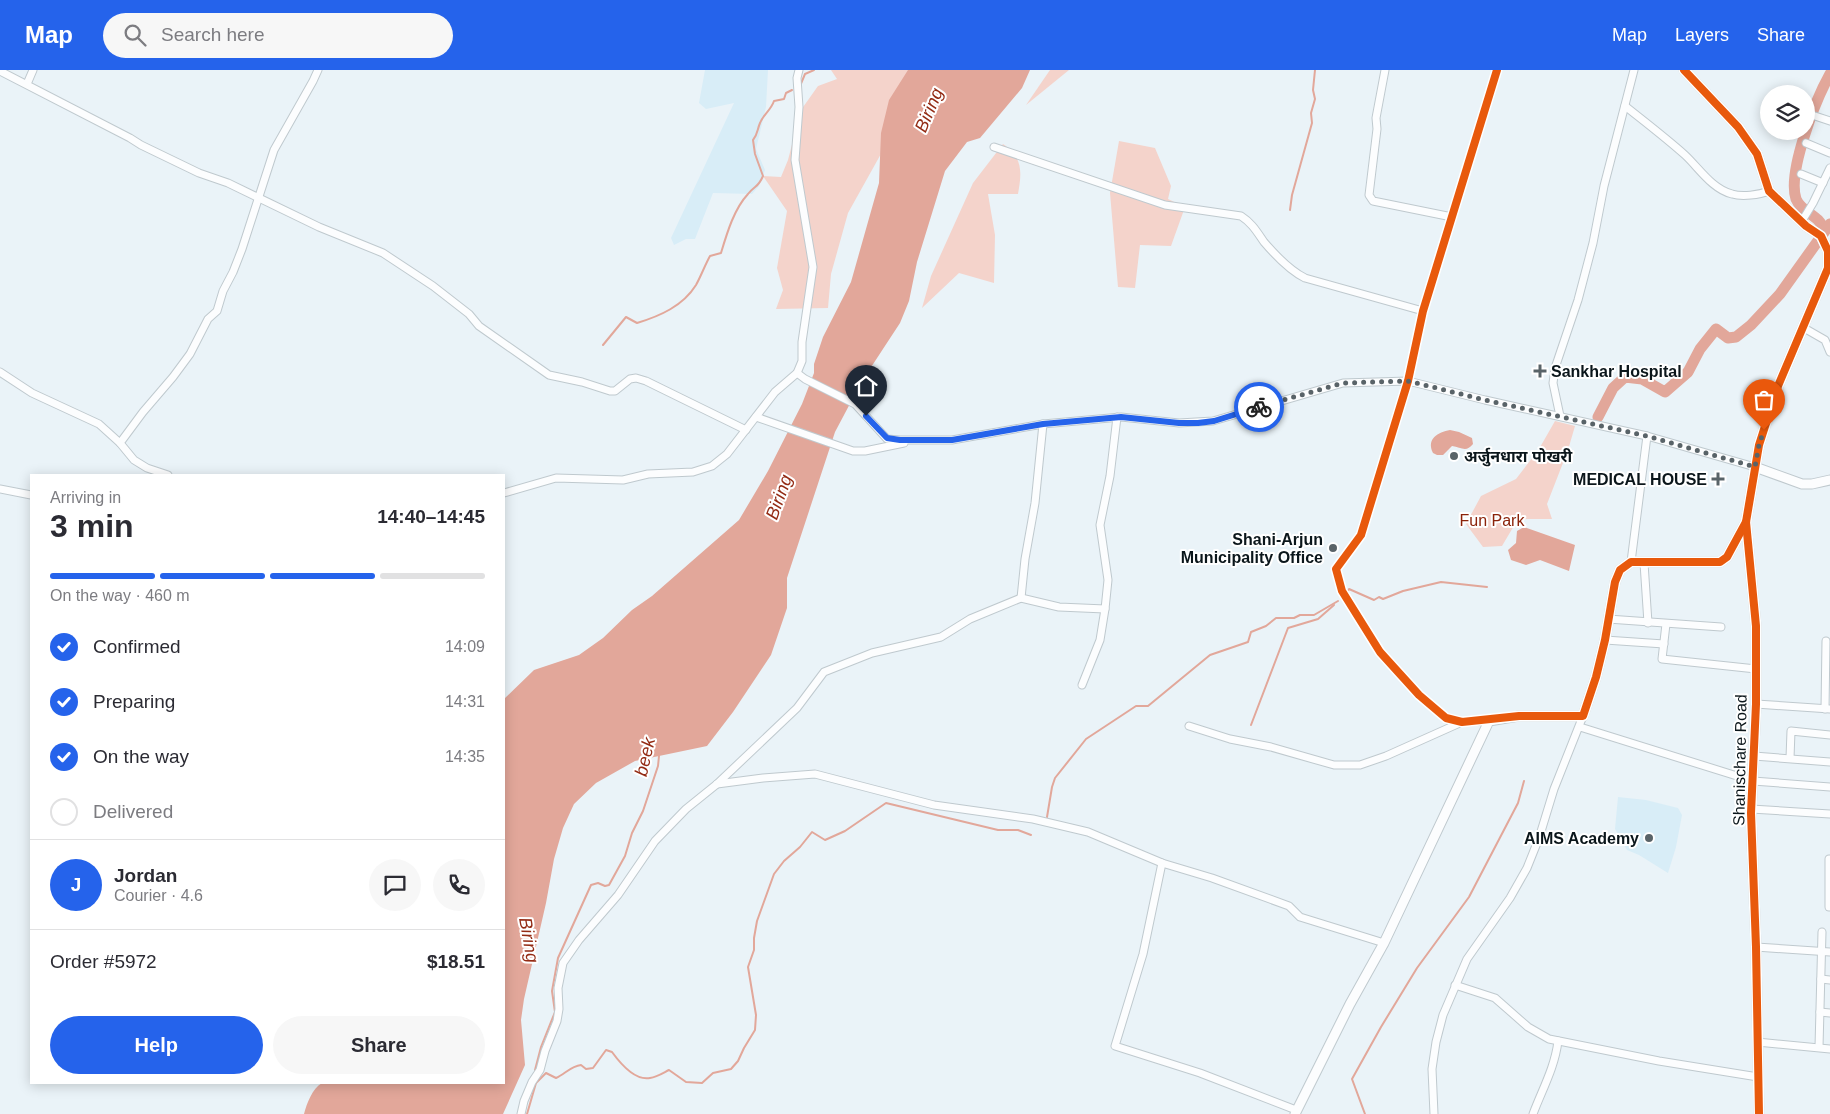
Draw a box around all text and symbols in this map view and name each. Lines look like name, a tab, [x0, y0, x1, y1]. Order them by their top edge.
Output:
search box	[103, 13, 453, 58]
text: Map	[25, 21, 73, 48]
icon: search	[121, 21, 149, 49]
text: Search here	[161, 24, 265, 45]
text: Map	[1612, 25, 1647, 45]
text: Layers	[1675, 25, 1729, 45]
text: Share	[1757, 25, 1805, 45]
water label: Biring	[911, 85, 947, 135]
map controls	[1760, 85, 1815, 140]
button: layers	[1760, 85, 1815, 140]
place label: Sankhar Hospital	[1551, 363, 1682, 380]
marker: Sankhar Hospital	[1533, 364, 1547, 378]
pin	[845, 365, 887, 416]
icon: home	[852, 372, 880, 400]
pin	[1743, 379, 1785, 430]
courier	[1234, 382, 1284, 432]
icon: bag	[1750, 386, 1778, 414]
icon: bike	[1245, 393, 1273, 421]
place label: अर्जुनधारा पोखरी	[1464, 447, 1573, 467]
marker: अर्जुनधारा पोखरी	[1448, 450, 1460, 462]
place label: MEDICAL HOUSE	[1573, 471, 1707, 488]
water label: Biring	[762, 472, 796, 522]
marker: MEDICAL HOUSE	[1711, 472, 1725, 486]
text: Arriving in	[50, 489, 121, 506]
text: 14:40–14:45	[377, 506, 485, 527]
text: 3 min	[50, 508, 134, 544]
park label: Fun Park	[1460, 512, 1525, 529]
place label: Shani-Arjun Municipality Office	[1181, 531, 1323, 566]
marker: Shani-Arjun Municipality Office	[1327, 542, 1339, 554]
text: On the way · 460 m	[50, 587, 190, 604]
icon: check	[50, 633, 78, 661]
text: Confirmed	[93, 636, 181, 657]
text: 14:09	[445, 638, 485, 655]
icon: check	[50, 688, 78, 716]
text: Preparing	[93, 691, 175, 712]
text: 14:31	[445, 693, 485, 710]
street label: Shanischare Road	[1730, 694, 1750, 826]
water label: beek	[631, 735, 659, 778]
icon: check	[50, 743, 78, 771]
text: On the way	[93, 746, 189, 767]
text: 14:35	[445, 748, 485, 765]
text: Delivered	[93, 801, 173, 822]
place label: AIMS Academy	[1524, 830, 1639, 847]
marker: AIMS Academy	[1643, 832, 1655, 844]
button: chat	[369, 859, 421, 911]
button: phone	[433, 859, 485, 911]
text: Jordan	[114, 865, 177, 886]
text: J	[71, 874, 81, 895]
text: Courier · 4.6	[114, 887, 203, 904]
water label: Biring	[515, 916, 543, 964]
text: Order #5972	[50, 951, 157, 972]
text: $18.51	[427, 951, 485, 972]
button: Help	[50, 1016, 263, 1074]
button: Share	[273, 1016, 485, 1074]

